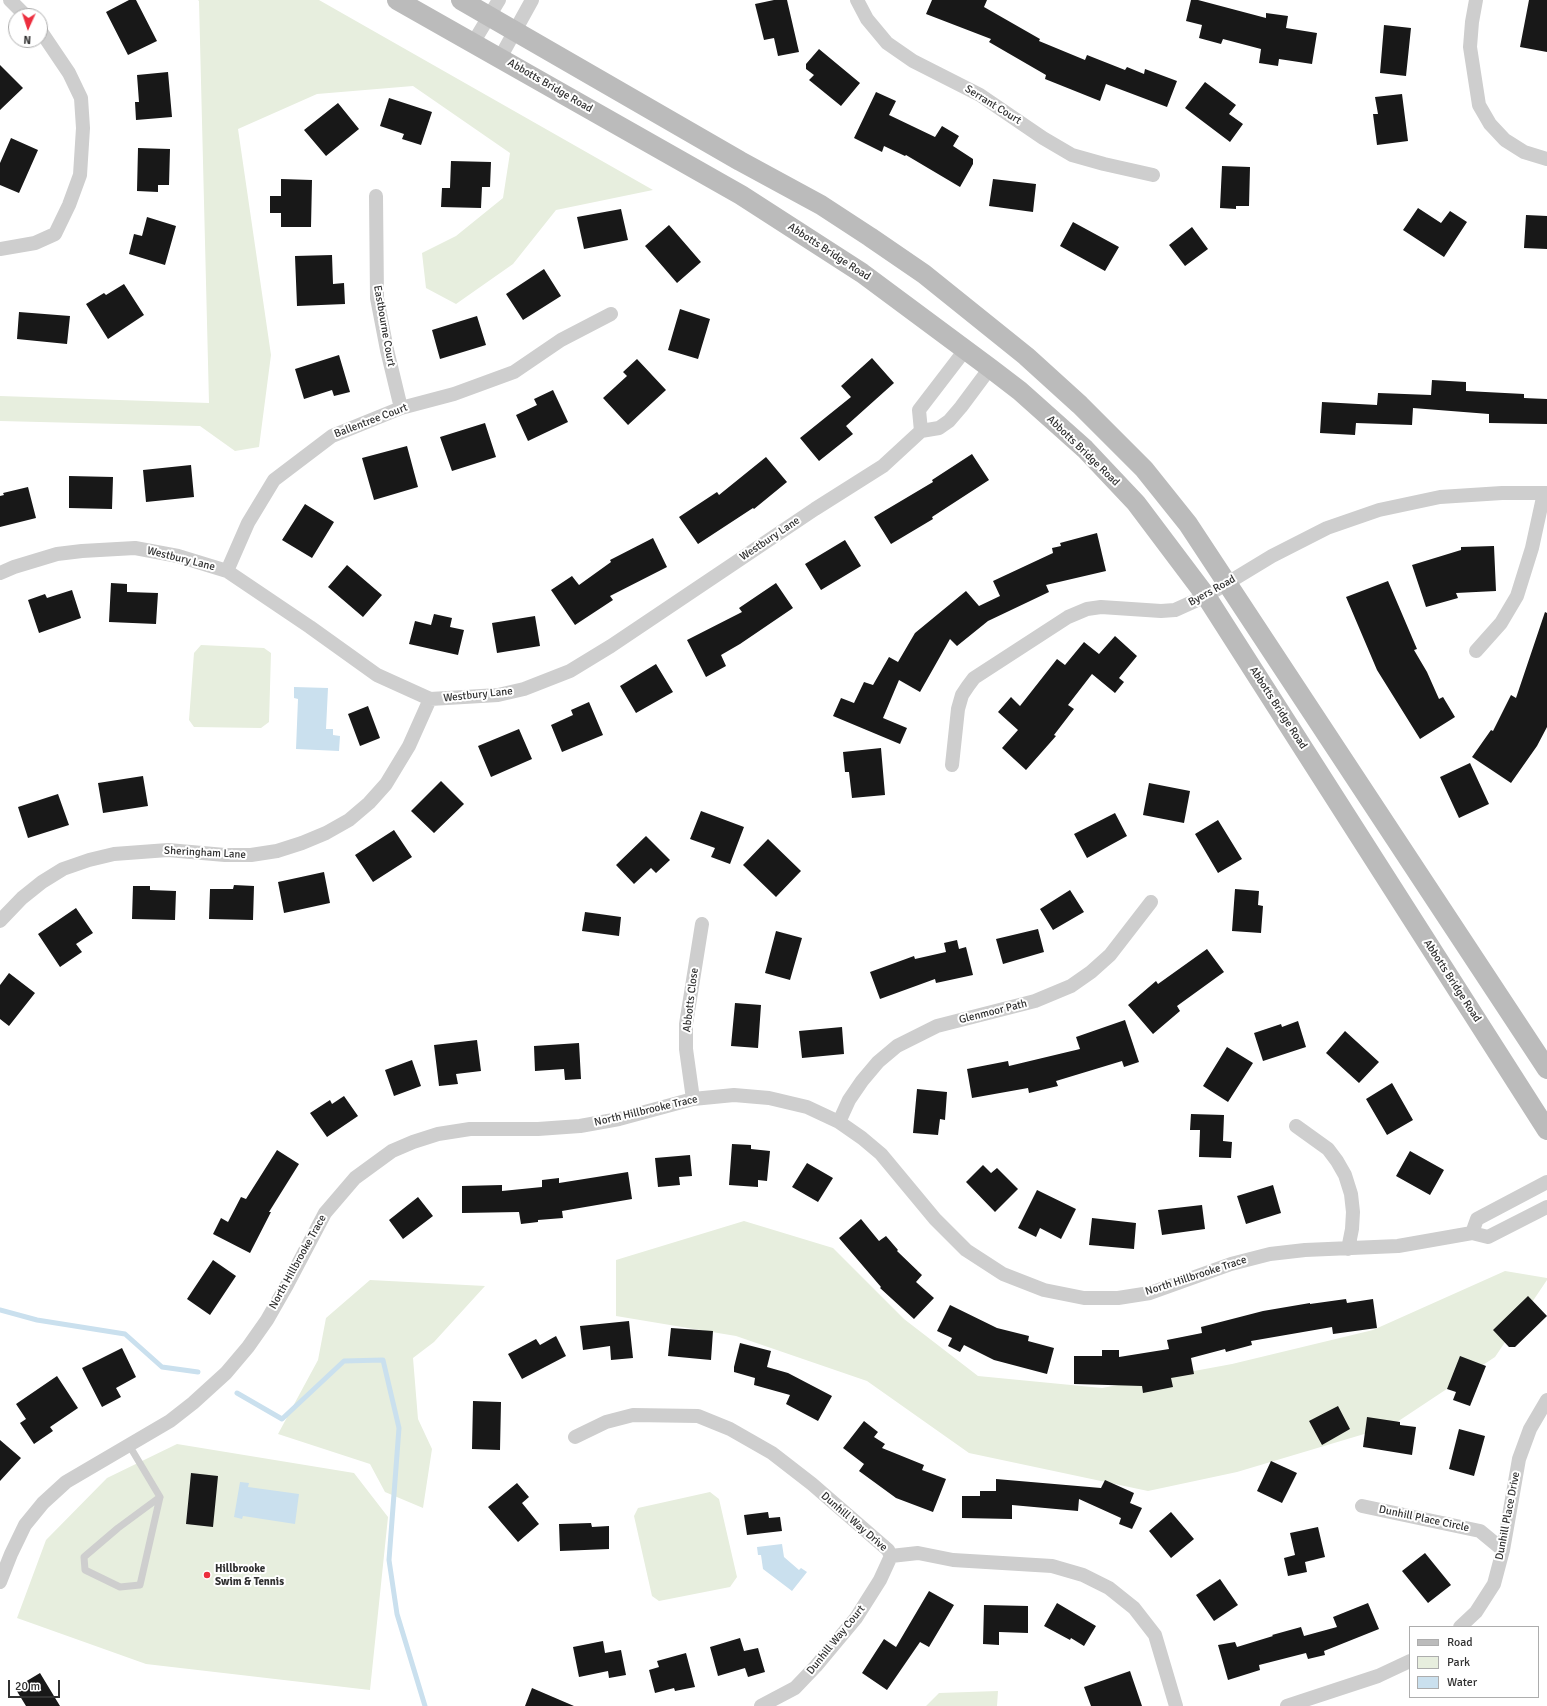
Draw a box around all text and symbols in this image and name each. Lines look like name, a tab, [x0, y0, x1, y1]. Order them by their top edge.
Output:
north arrow	[8, 8, 48, 48]
text: N	[23, 33, 32, 46]
street label: Abbotts Bridge Road	[505, 56, 595, 116]
street label: Serrant Court	[962, 82, 1024, 128]
street label: Abbotts Bridge Road	[785, 220, 873, 284]
street label: Eastbourne Court	[370, 284, 398, 368]
street label: Ballentree Court	[332, 401, 410, 441]
street label: Abbotts Bridge Road	[1044, 413, 1122, 489]
street label: Westbury Lane	[737, 514, 803, 564]
street label: Westbury Lane	[146, 544, 216, 574]
street label: Byers Road	[1186, 573, 1238, 609]
street label: Abbotts Bridge Road	[1246, 664, 1310, 752]
street label: Westbury Lane	[443, 685, 513, 705]
street label: Sheringham Lane	[164, 844, 246, 862]
street label: Abbotts Bridge Road	[1420, 937, 1484, 1025]
street label: Abbotts Close	[681, 967, 701, 1033]
street label: Glenmoor Path	[958, 997, 1028, 1027]
street label: North Hillbrooke Trace	[593, 1093, 699, 1129]
street label: North Hillbrooke Trace	[267, 1213, 329, 1311]
street label: North Hillbrooke Trace	[1144, 1253, 1248, 1299]
street label: Dunhill Place Drive	[1493, 1471, 1523, 1561]
street label: Dunhill Way Drive	[818, 1490, 890, 1554]
street label: Dunhill Place Circle	[1378, 1503, 1470, 1535]
place label: Hillbrooke Swim & Tennis	[215, 1562, 284, 1588]
marker: Hillbrooke Swim & Tennis	[202, 1570, 212, 1580]
street label: Dunhill Way Court	[804, 1603, 868, 1677]
legend	[1409, 1626, 1539, 1698]
text: Road	[1447, 1635, 1473, 1650]
text: Park	[1447, 1655, 1470, 1670]
scale bar	[10, 1672, 62, 1698]
text: Water	[1447, 1675, 1477, 1690]
text: 20 m	[15, 1679, 40, 1694]

